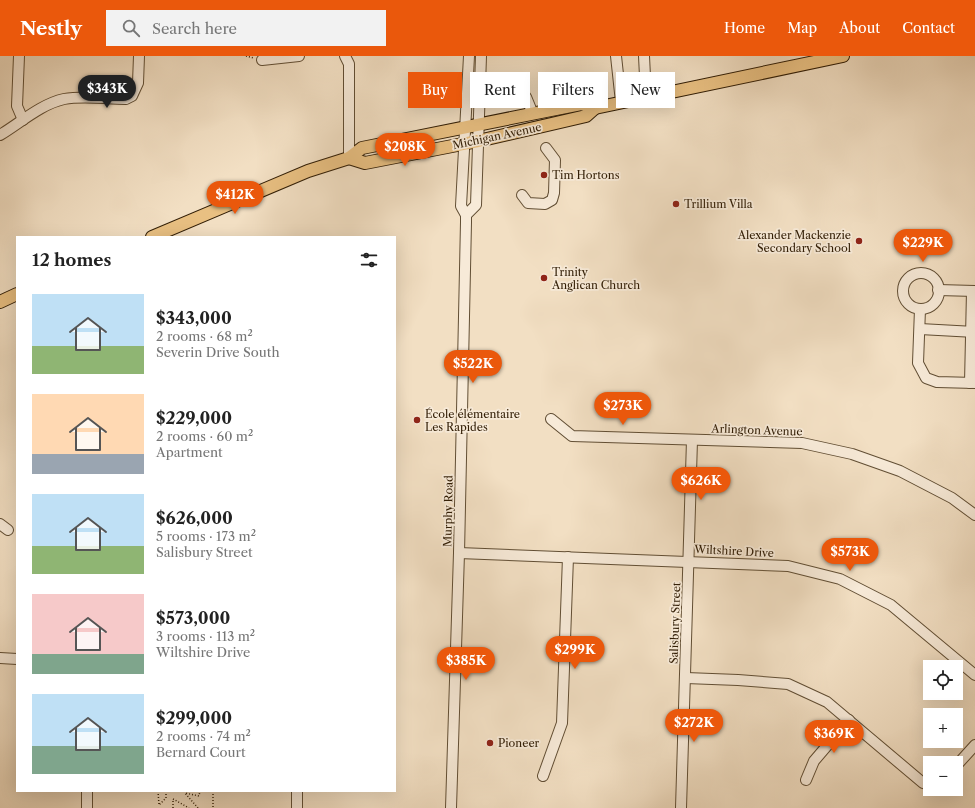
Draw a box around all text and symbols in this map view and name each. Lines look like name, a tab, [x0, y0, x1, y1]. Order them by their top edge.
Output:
search box	[106, 10, 386, 46]
text: Nestly	[20, 17, 82, 40]
icon: search	[120, 17, 142, 39]
text: Search here	[152, 19, 237, 38]
text: Home	[724, 19, 765, 37]
text: Map	[787, 19, 817, 37]
text: About	[839, 19, 880, 37]
text: Contact	[902, 19, 955, 37]
chip: Buy	[408, 72, 462, 108]
chip: Rent	[470, 72, 530, 108]
chip: Filters	[538, 72, 608, 108]
chip: New	[616, 72, 675, 108]
pin: $343K	[79, 75, 135, 109]
text: $343K	[87, 80, 127, 96]
street label: Michigan Avenue	[451, 120, 543, 152]
pin: $208K	[377, 133, 433, 167]
text: $208K	[384, 138, 426, 154]
place label: Tim Hortons	[552, 168, 620, 182]
marker: Tim Hortons	[539, 170, 549, 180]
pin: $412K	[207, 181, 263, 215]
text: $412K	[216, 186, 254, 202]
place label: Trillium Villa	[684, 197, 753, 211]
marker: Trillium Villa	[671, 199, 681, 209]
place label: Alexander Mackenzie Secondary School	[737, 228, 852, 255]
pin: $229K	[895, 229, 951, 263]
text: $229K	[903, 234, 943, 250]
marker: Alexander Mackenzie Secondary School	[854, 236, 864, 246]
icon: filters	[358, 249, 380, 271]
text: 12 homes	[32, 250, 111, 270]
place label: Trinity Anglican Church	[551, 265, 640, 292]
marker: Trinity Anglican Church	[539, 273, 549, 283]
text: $343,000	[156, 308, 232, 328]
icon: home	[64, 310, 112, 358]
text: 2 rooms · 68 m²	[156, 328, 253, 344]
text: Severin Drive South	[156, 344, 280, 360]
pin: $522K	[445, 350, 501, 384]
text: $522K	[453, 355, 493, 371]
pin: $273K	[595, 392, 651, 426]
text: $273K	[603, 397, 643, 413]
place label: École élémentaire Les Rapides	[425, 407, 520, 434]
text: $229,000	[156, 408, 232, 428]
icon: home	[64, 410, 112, 458]
marker: École élémentaire Les Rapides	[412, 415, 422, 425]
street label: Arlington Avenue	[710, 421, 803, 439]
text: 2 rooms · 60 m²	[156, 428, 253, 444]
text: Apartment	[156, 444, 223, 460]
pin: $626K	[673, 467, 729, 501]
text: $626K	[681, 472, 721, 488]
street label: Murphy Road	[440, 475, 456, 547]
text: $626,000	[156, 508, 233, 528]
icon: home	[64, 510, 112, 558]
text: 5 rooms · 173 m²	[156, 528, 256, 544]
pin: $573K	[822, 538, 878, 572]
street label: Wiltshire Drive	[693, 542, 774, 560]
text: $573K	[831, 543, 869, 559]
text: Salisbury Street	[156, 544, 253, 560]
street label: Salisbury Street	[667, 582, 683, 664]
text: $573,000	[156, 608, 230, 628]
icon: home	[64, 610, 112, 658]
text: 3 rooms · 113 m²	[156, 628, 255, 644]
pin: $299K	[547, 636, 603, 670]
text: $299K	[555, 641, 595, 657]
text: Wiltshire Drive	[156, 644, 250, 660]
pin: $385K	[438, 647, 494, 681]
text: $385K	[446, 652, 486, 668]
map controls	[923, 660, 963, 796]
button: locate	[923, 660, 963, 700]
text: $299,000	[156, 708, 232, 728]
button: +	[923, 708, 963, 748]
pin: $272K	[666, 709, 722, 743]
icon: home	[64, 710, 112, 758]
text: $272K	[674, 714, 714, 730]
pin: $369K	[806, 720, 862, 754]
text: $369K	[814, 725, 854, 741]
text: 2 rooms · 74 m²	[156, 728, 251, 744]
place label: Pioneer	[498, 736, 540, 750]
marker: Pioneer	[485, 738, 495, 748]
text: Bernard Court	[156, 744, 246, 760]
button: −	[923, 756, 963, 796]

